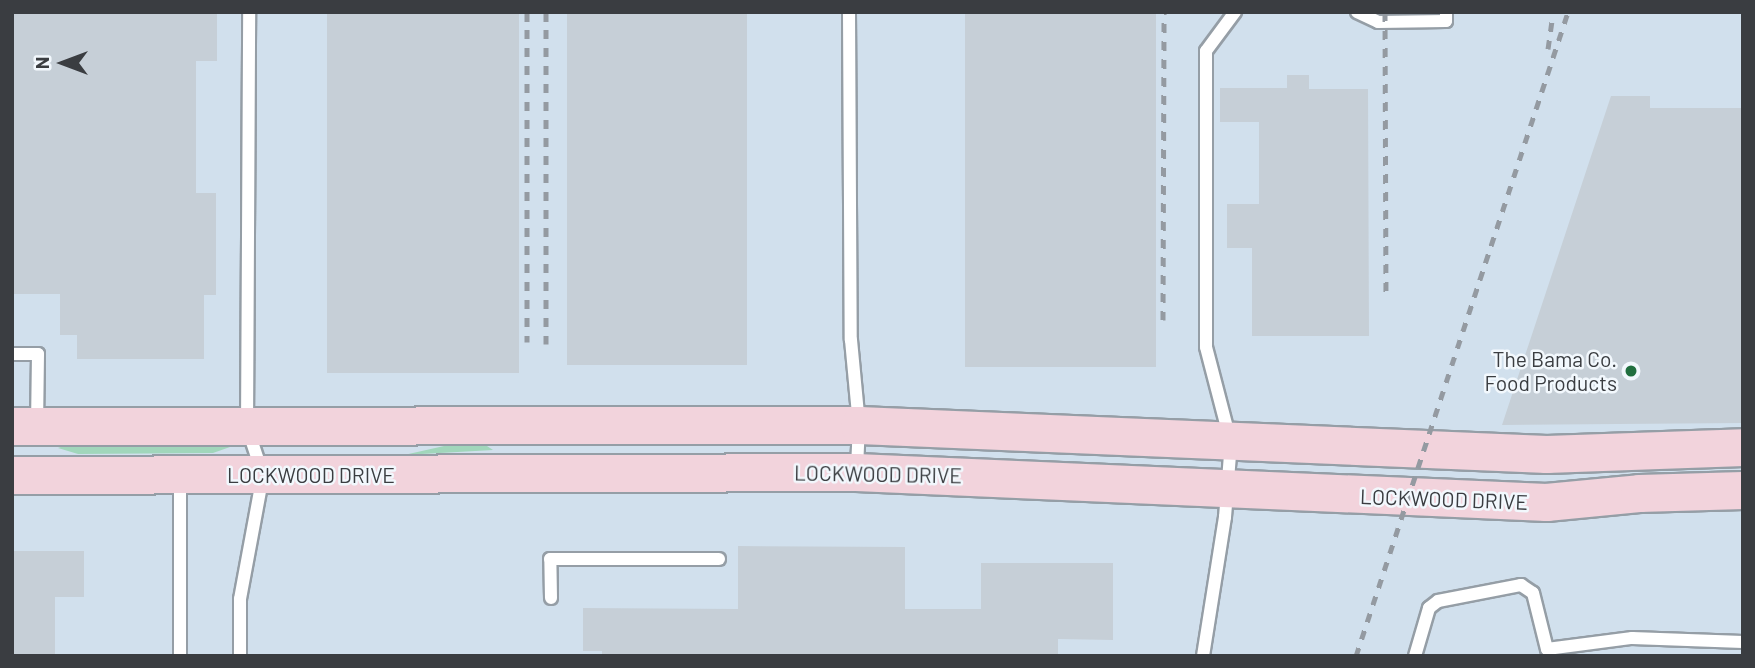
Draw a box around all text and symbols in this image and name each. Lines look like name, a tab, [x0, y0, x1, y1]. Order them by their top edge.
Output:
north arrow	[28, 28, 98, 98]
text: N	[30, 57, 53, 69]
place label: The Bama Co. Food Products	[1485, 346, 1617, 396]
marker: The Bama Co. Food Products	[1623, 363, 1639, 379]
street label: LOCKWOOD DRIVE	[794, 460, 962, 488]
street label: LOCKWOOD DRIVE	[227, 462, 395, 488]
street label: LOCKWOOD DRIVE	[1360, 483, 1528, 515]

